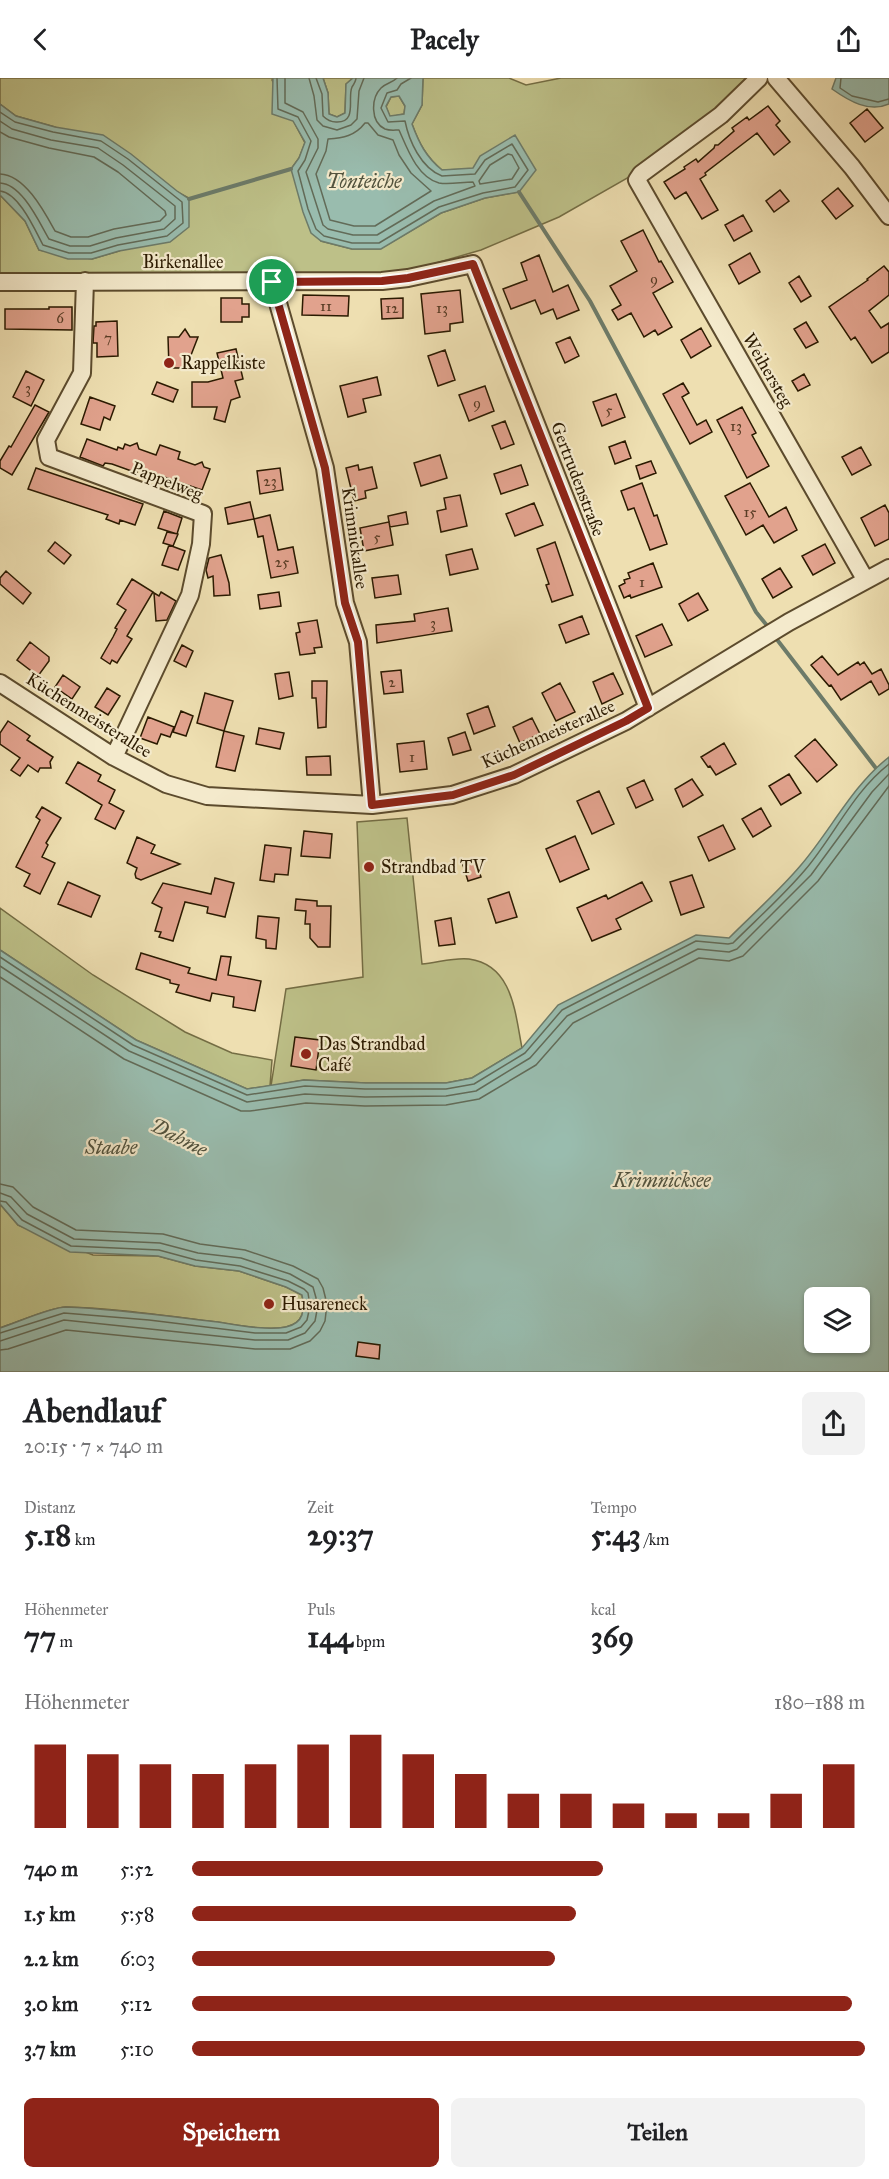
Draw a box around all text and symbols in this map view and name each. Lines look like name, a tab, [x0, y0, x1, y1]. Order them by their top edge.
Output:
icon: back	[24, 23, 57, 56]
text: Pacely	[410, 23, 479, 56]
icon: share	[832, 23, 865, 56]
water label: Tonteiche	[327, 169, 402, 193]
street label: Birkenallee	[142, 251, 224, 273]
pin	[246, 256, 297, 307]
icon: arrive	[255, 265, 288, 298]
house number: 9	[650, 270, 658, 288]
house number: 11	[320, 297, 332, 315]
house number: 12	[385, 299, 399, 317]
house number: 13	[436, 299, 448, 317]
house number: 6	[56, 309, 65, 327]
house number: 7	[104, 329, 112, 347]
street label: Weihersteg	[737, 329, 798, 412]
place label: Rappelkiste	[181, 352, 265, 374]
marker: Rappelkiste	[162, 356, 176, 370]
house number: 3	[25, 379, 31, 397]
house number: 9	[473, 394, 481, 412]
house number: 5	[606, 401, 613, 419]
house number: 13	[730, 417, 742, 435]
street label: Gertrudenstraße	[546, 419, 610, 539]
street label: Pappelweg	[128, 457, 207, 506]
house number: 23	[263, 472, 277, 490]
street label: Krimnickallee	[337, 486, 373, 590]
house number: 15	[744, 503, 756, 521]
house number: 5	[374, 528, 381, 546]
house number: 25	[275, 553, 289, 571]
house number: 1	[639, 573, 645, 591]
house number: 3	[430, 614, 436, 632]
street label: Küchenmeisterallee	[22, 668, 156, 762]
house number: 2	[388, 673, 396, 691]
street label: Küchenmeisterallee	[478, 695, 618, 773]
house number: 1	[409, 748, 415, 766]
place label: Strandbad TV	[381, 856, 487, 878]
marker: Strandbad TV	[362, 860, 376, 874]
place label: Das Strandbad Café	[318, 1033, 425, 1076]
marker: Das Strandbad Café	[299, 1047, 313, 1061]
water label: Dahme	[147, 1113, 212, 1162]
water label: Staabe	[84, 1135, 138, 1159]
water label: Krimnicksee	[612, 1168, 711, 1192]
map controls	[804, 1287, 870, 1353]
button: layers	[804, 1287, 870, 1353]
place label: Husareneck	[281, 1293, 368, 1315]
marker: Husareneck	[262, 1297, 276, 1311]
text: Abendlauf	[24, 1391, 162, 1431]
button: share	[802, 1392, 865, 1455]
text: 20:15 · 7 × 740 m	[24, 1434, 163, 1458]
text: Distanz	[24, 1498, 75, 1517]
text: Zeit	[307, 1498, 334, 1517]
text: Tempo	[591, 1498, 637, 1517]
text: 5.18	[24, 1517, 71, 1553]
text: 29:37	[307, 1517, 374, 1553]
text: 5:43	[591, 1517, 641, 1553]
text: km	[71, 1530, 96, 1549]
text: /km	[641, 1530, 670, 1549]
text: Höhenmeter	[24, 1600, 108, 1619]
text: Puls	[307, 1600, 335, 1619]
text: kcal	[591, 1600, 616, 1619]
text: 77	[24, 1619, 56, 1655]
text: 144	[307, 1619, 353, 1655]
text: 369	[591, 1619, 634, 1655]
text: m	[56, 1632, 73, 1651]
text: bpm	[353, 1632, 385, 1651]
text: Höhenmeter	[24, 1690, 129, 1714]
text: 180–188 m	[774, 1690, 865, 1714]
text: 740 m	[24, 1857, 78, 1881]
text: 5:52	[120, 1857, 154, 1881]
text: 1.5 km	[24, 1902, 75, 1926]
text: 5:58	[120, 1902, 154, 1926]
text: 2.2 km	[24, 1947, 79, 1971]
text: 6:03	[120, 1947, 155, 1971]
text: 3.0 km	[24, 1992, 78, 2016]
text: 5:12	[120, 1992, 152, 2016]
text: 3.7 km	[24, 2037, 76, 2061]
text: 5:10	[120, 2037, 154, 2061]
button: Speichern	[24, 2098, 439, 2167]
button: Teilen	[451, 2098, 865, 2167]

